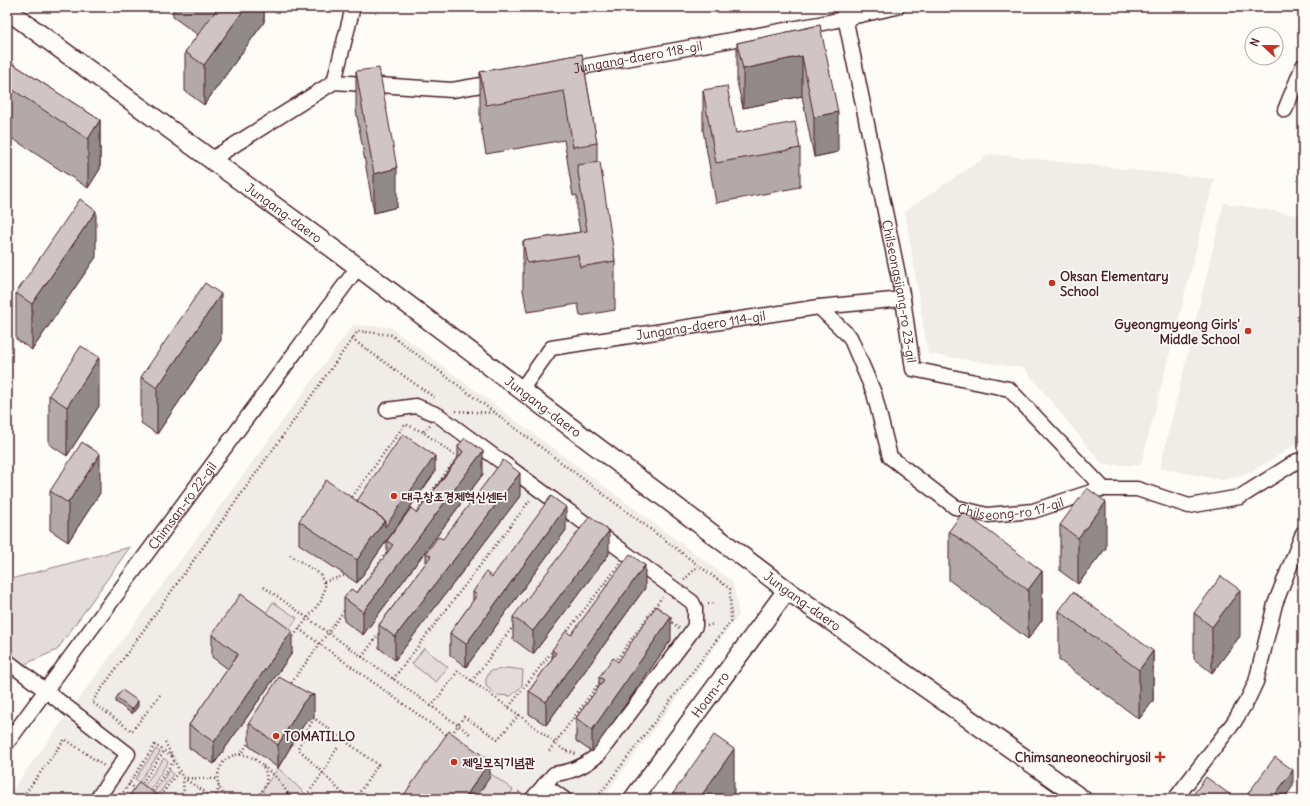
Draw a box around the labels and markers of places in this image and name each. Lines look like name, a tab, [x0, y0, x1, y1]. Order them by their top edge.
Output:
place label: Oksan Elementary School	[1060, 268, 1169, 300]
marker: Oksan Elementary School	[1047, 278, 1057, 288]
place label: Gyeongmyeong Girls' Middle School	[1114, 316, 1241, 348]
marker: Gyeongmyeong Girls' Middle School	[1243, 326, 1253, 336]
place label: 대구창조경제혁신센터	[401, 488, 507, 505]
marker: 대구창조경제혁신센터	[389, 491, 399, 501]
place label: TOMATILLO	[284, 728, 355, 745]
marker: TOMATILLO	[271, 731, 281, 741]
place label: Chimsaneoneochiryosil	[1015, 749, 1151, 766]
marker: Chimsaneoneochiryosil	[1154, 751, 1166, 763]
place label: 제일모직기념관	[462, 754, 536, 771]
marker: 제일모직기념관	[449, 757, 459, 767]

